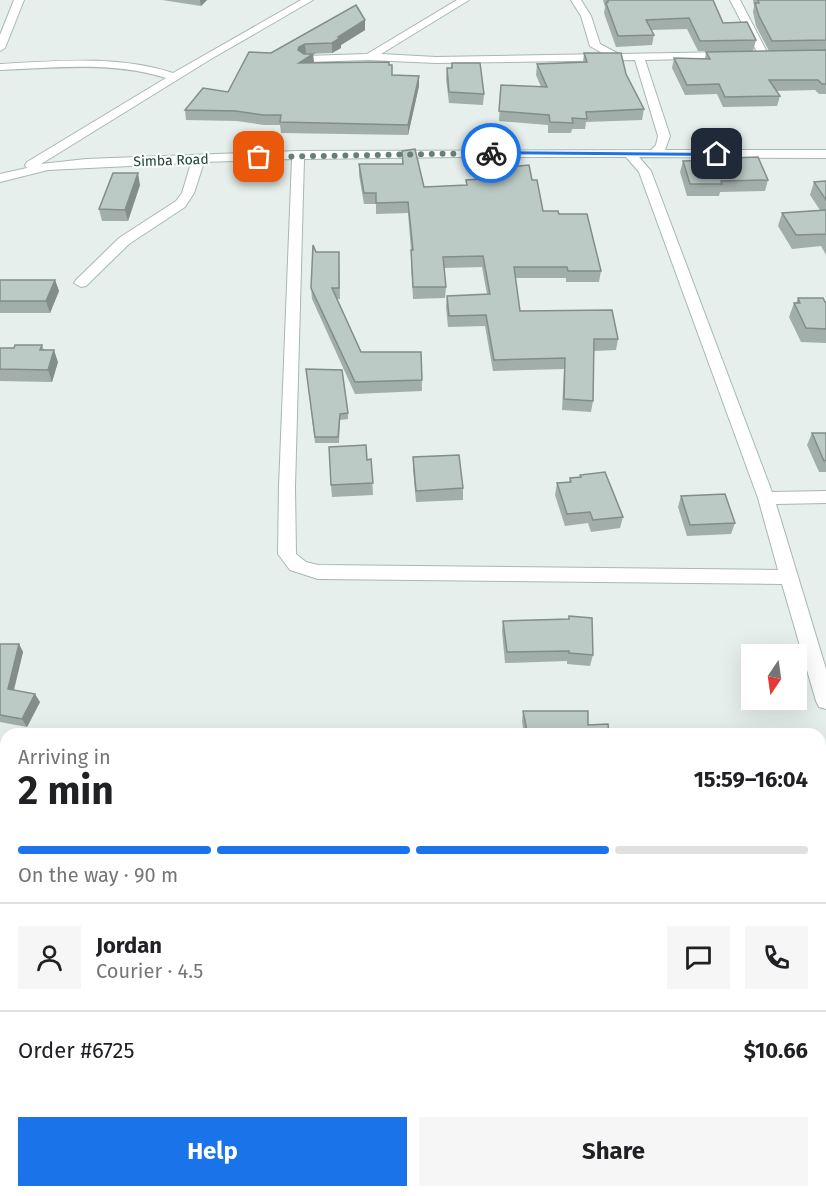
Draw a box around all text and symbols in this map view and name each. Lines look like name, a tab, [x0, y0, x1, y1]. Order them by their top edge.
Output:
courier	[461, 123, 521, 183]
pin	[691, 128, 742, 179]
pin	[233, 131, 284, 182]
icon: bike	[475, 137, 508, 170]
icon: home	[700, 137, 733, 170]
icon: bag	[242, 140, 275, 173]
street label: Simba Road	[133, 151, 209, 170]
north arrow	[741, 644, 807, 710]
map controls	[741, 644, 807, 710]
text: Arriving in	[18, 745, 111, 769]
text: 15:59–16:04	[694, 766, 808, 793]
text: 2 min	[18, 768, 114, 814]
text: On the way · 90 m	[18, 863, 178, 887]
button: person	[18, 926, 81, 989]
button: chat	[667, 926, 730, 989]
button: phone	[745, 926, 808, 989]
text: Jordan	[96, 932, 162, 959]
text: Courier · 4.5	[96, 959, 203, 983]
text: Order #6725	[18, 1037, 134, 1064]
text: $10.66	[744, 1037, 808, 1064]
button: Help	[18, 1117, 407, 1186]
button: Share	[419, 1117, 808, 1186]

